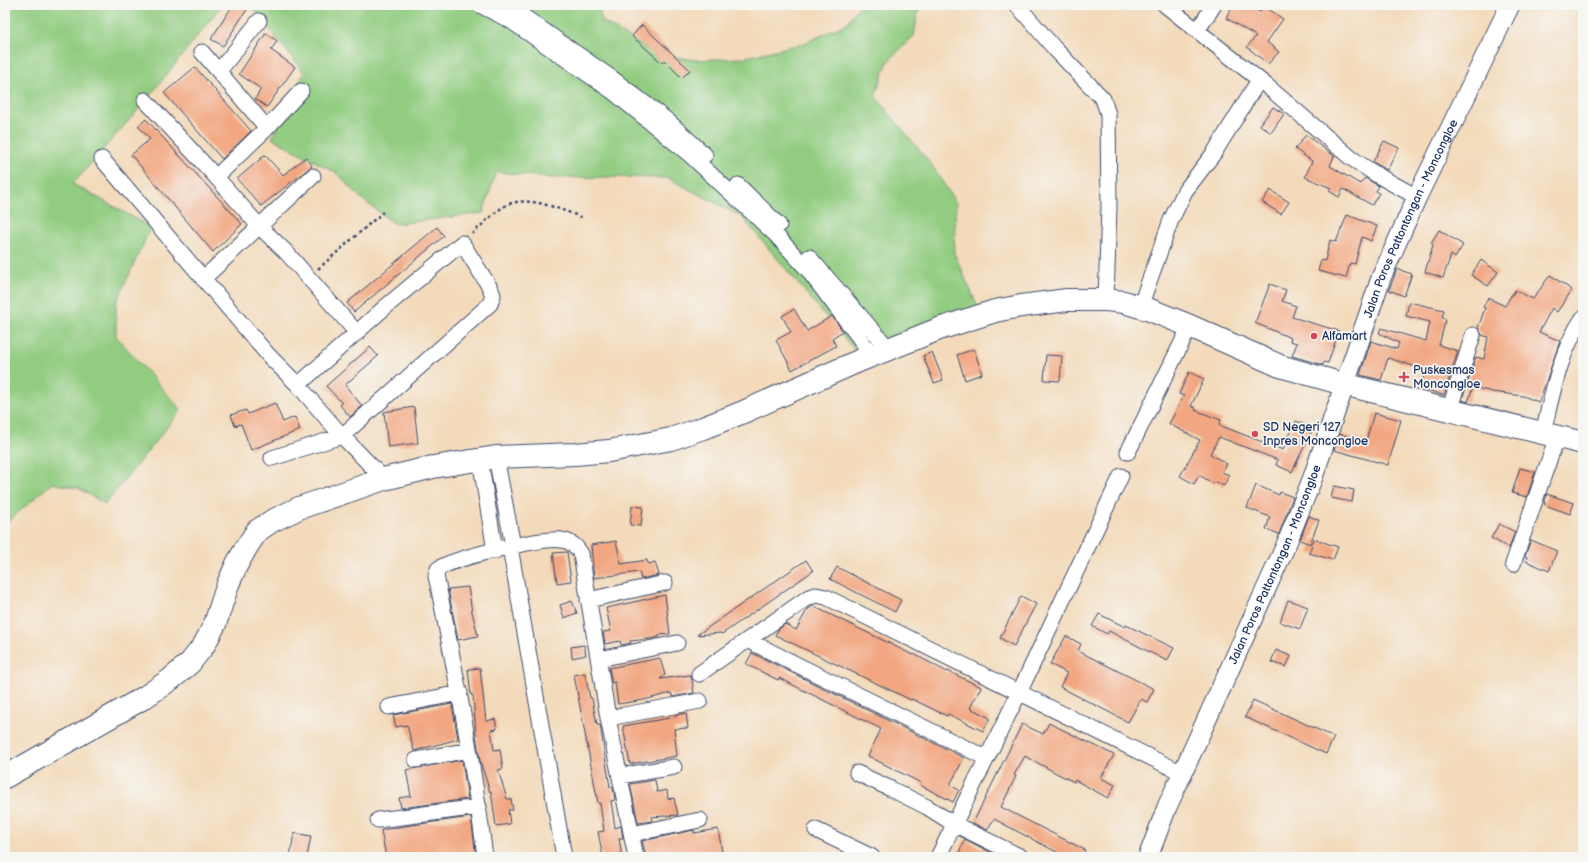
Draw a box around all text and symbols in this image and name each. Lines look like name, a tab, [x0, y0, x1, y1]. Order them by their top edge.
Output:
street label: Jalan Poros Pattontongan - Moncongloe	[1361, 117, 1461, 320]
place label: Alfamart	[1322, 329, 1367, 344]
marker: Alfamart	[1309, 331, 1319, 341]
place label: Puskesmas Moncongloe	[1413, 363, 1480, 392]
marker: Puskesmas Moncongloe	[1398, 371, 1410, 383]
place label: SD Negeri 127 Inpres Moncongloe	[1263, 420, 1368, 449]
marker: SD Negeri 127 Inpres Moncongloe	[1250, 429, 1260, 439]
street label: Jalan Poros Pattontongan - Moncongloe	[1226, 463, 1325, 667]

